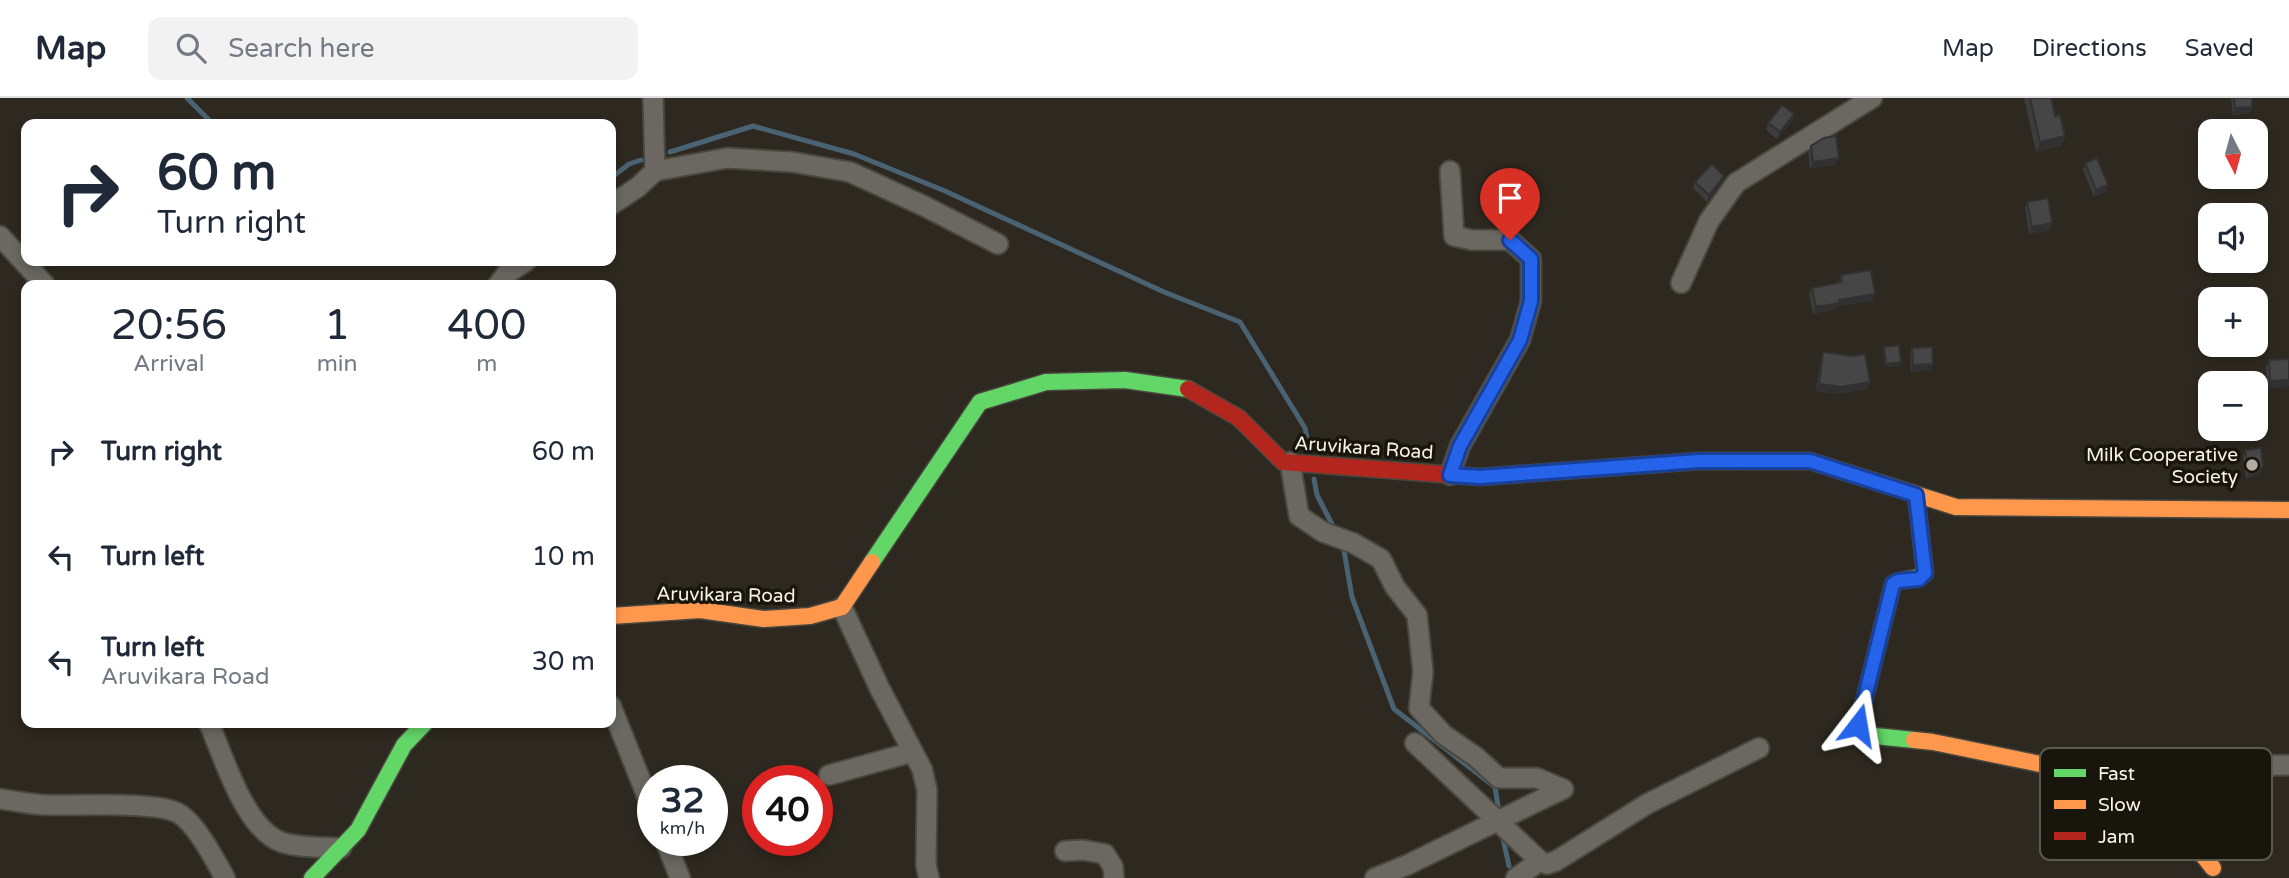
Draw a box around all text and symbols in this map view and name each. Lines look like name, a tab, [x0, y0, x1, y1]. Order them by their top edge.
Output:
search box	[148, 17, 638, 80]
text: Map	[35, 29, 106, 68]
icon: search	[172, 29, 210, 67]
text: Search here	[228, 33, 374, 64]
text: Map	[1942, 34, 1994, 63]
text: Directions	[2032, 34, 2147, 63]
text: Saved	[2185, 34, 2254, 63]
north arrow	[2198, 119, 2268, 189]
map controls	[2198, 119, 2268, 441]
text: 60 m	[157, 144, 276, 203]
icon: right	[42, 147, 133, 238]
pin	[1480, 168, 1540, 240]
icon: arrive	[1491, 179, 1529, 217]
button: sound	[2198, 203, 2268, 273]
text: Turn right	[157, 204, 306, 242]
button: +	[2198, 287, 2268, 357]
text: 20:56	[111, 300, 227, 351]
text: 1	[324, 300, 350, 351]
text: 400	[447, 300, 526, 351]
text: Arrival	[133, 350, 204, 378]
text: min	[317, 350, 358, 378]
text: m	[476, 350, 497, 378]
button: −	[2198, 371, 2268, 441]
street label: Aruvikara Road	[1294, 432, 1434, 464]
icon: right	[42, 433, 80, 471]
text: Turn right	[101, 436, 222, 467]
text: 60 m	[532, 436, 595, 467]
place label: Milk Cooperative Society	[2086, 444, 2238, 488]
marker: Milk Cooperative Society	[2244, 457, 2260, 473]
icon: left	[42, 538, 80, 576]
text: Turn left	[101, 541, 204, 572]
text: 10 m	[532, 541, 595, 572]
street label: Aruvikara Road	[656, 583, 796, 607]
text: Turn left	[101, 632, 204, 663]
icon: left	[42, 643, 80, 681]
text: 30 m	[532, 646, 595, 677]
text: Aruvikara Road	[101, 663, 270, 691]
position arrow	[1821, 688, 1895, 762]
legend	[2040, 748, 2272, 860]
text: Fast	[2098, 763, 2135, 785]
speed limit sign: 40	[742, 765, 833, 856]
text: 32	[661, 780, 704, 822]
text: Slow	[2098, 794, 2141, 816]
text: km/h	[660, 817, 705, 839]
text: Jam	[2098, 826, 2135, 848]

